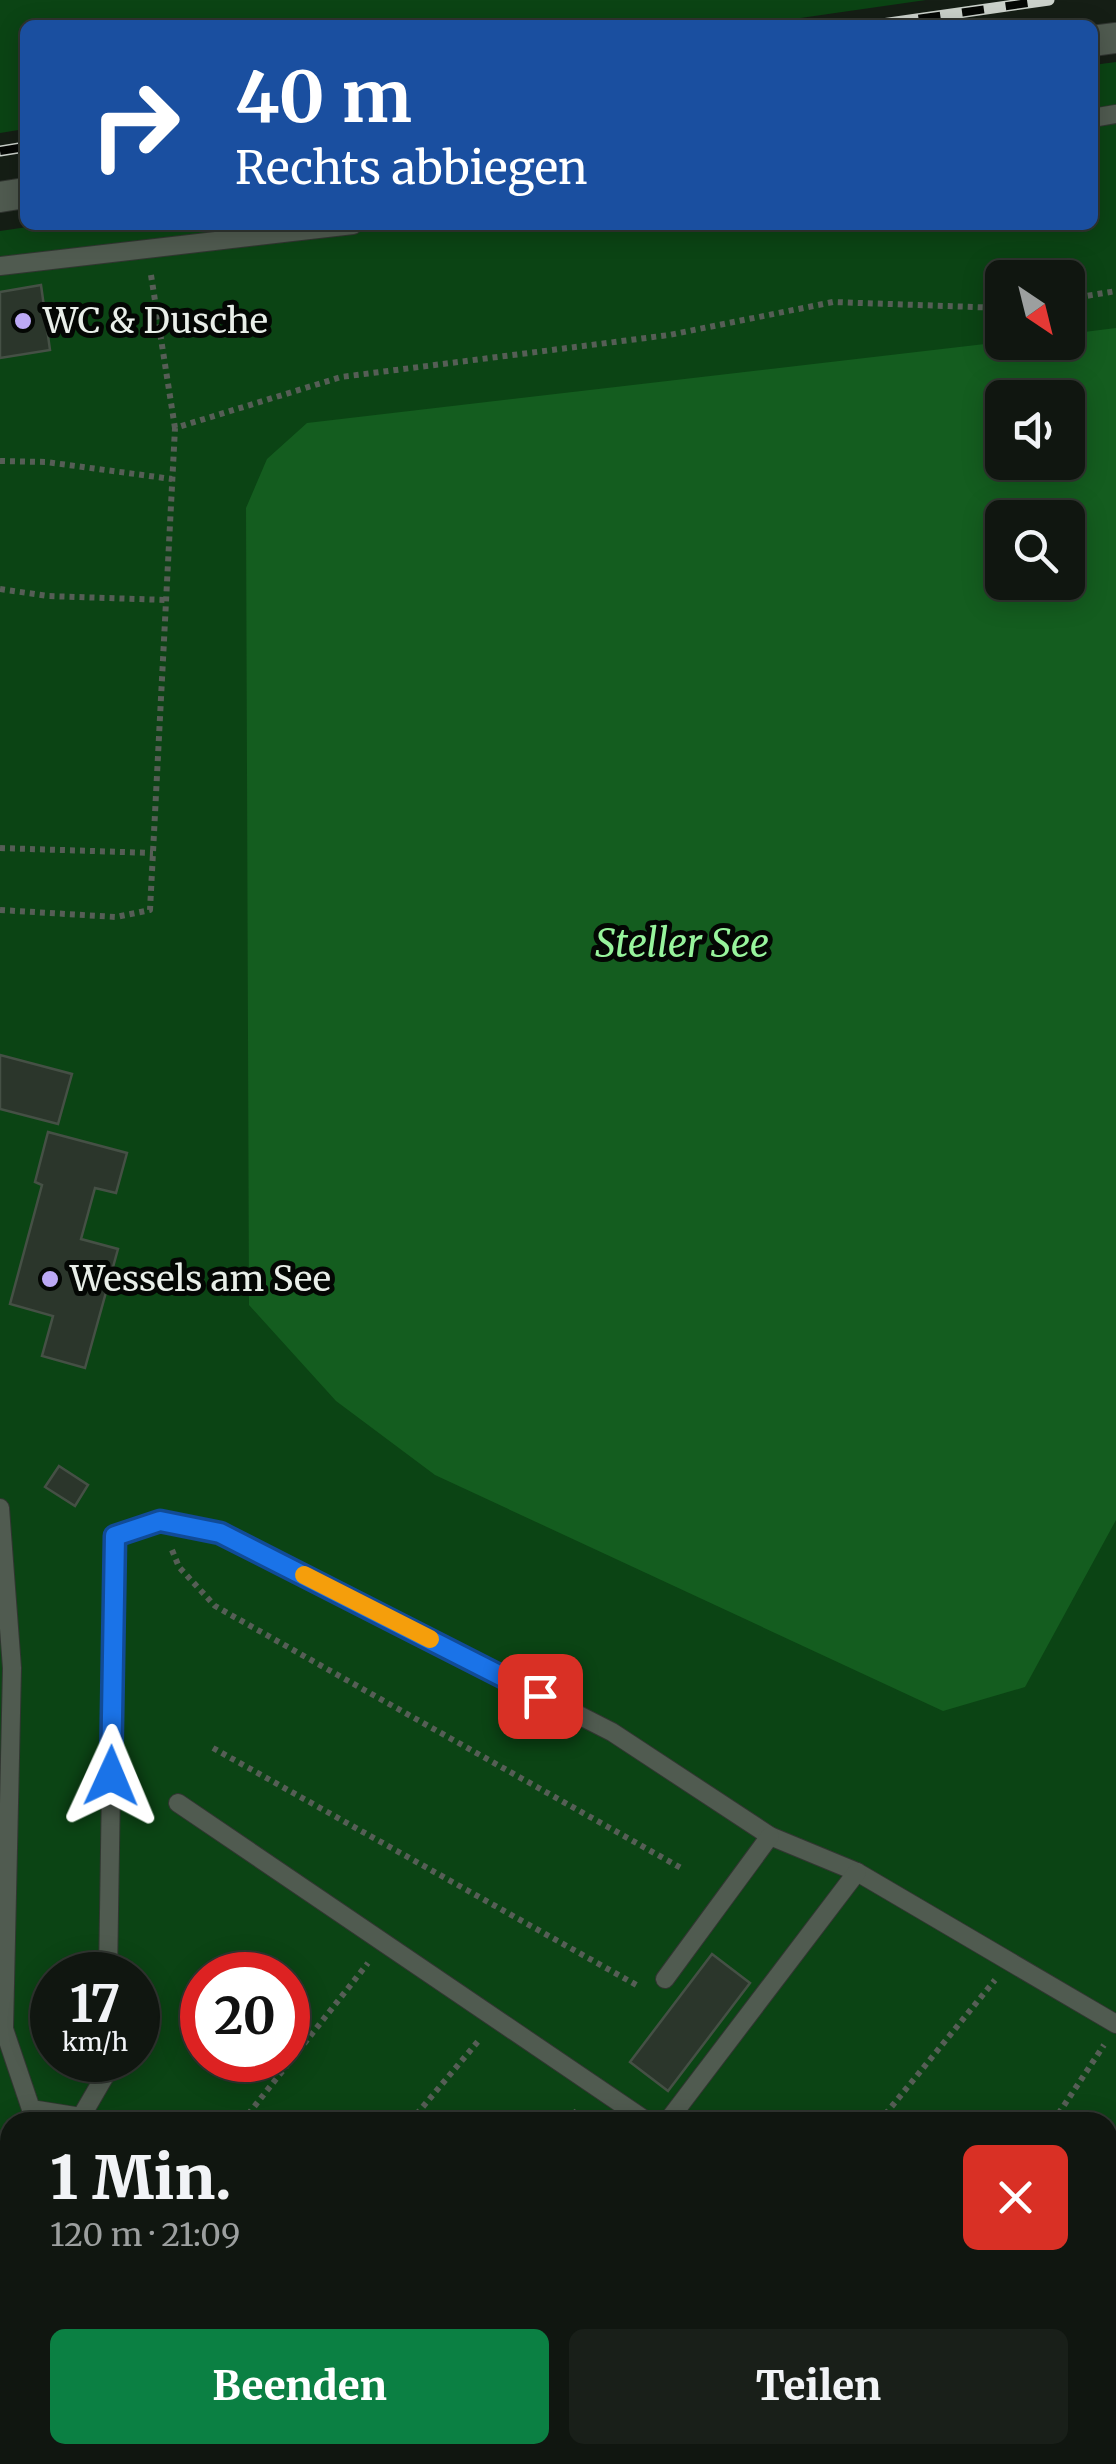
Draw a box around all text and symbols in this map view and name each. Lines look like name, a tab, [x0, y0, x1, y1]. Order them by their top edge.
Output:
text: 40 m	[235, 53, 412, 141]
icon: right	[70, 60, 200, 190]
text: Rechts abbiegen	[235, 140, 588, 196]
north arrow	[985, 260, 1085, 360]
map controls	[985, 260, 1085, 600]
place label: WC & Dusche	[42, 299, 268, 343]
marker: WC & Dusche	[12, 310, 34, 332]
button: sound	[985, 380, 1085, 480]
button: search	[985, 500, 1085, 600]
water label: Steller See	[595, 920, 769, 967]
place label: Wessels am See	[69, 1257, 331, 1301]
marker: Wessels am See	[39, 1268, 61, 1290]
pin	[498, 1654, 583, 1739]
icon: arrive	[513, 1669, 568, 1724]
position arrow	[59, 1724, 163, 1828]
speed limit sign: 20	[180, 1952, 310, 2082]
text: 17	[70, 1973, 120, 2036]
text: km/h	[62, 2026, 128, 2058]
text: 1 Min.	[50, 2140, 232, 2215]
button: close	[963, 2145, 1068, 2250]
text: 120 m · 21:09	[50, 2215, 240, 2255]
button: Beenden	[50, 2329, 549, 2444]
button: Teilen	[569, 2329, 1068, 2444]

